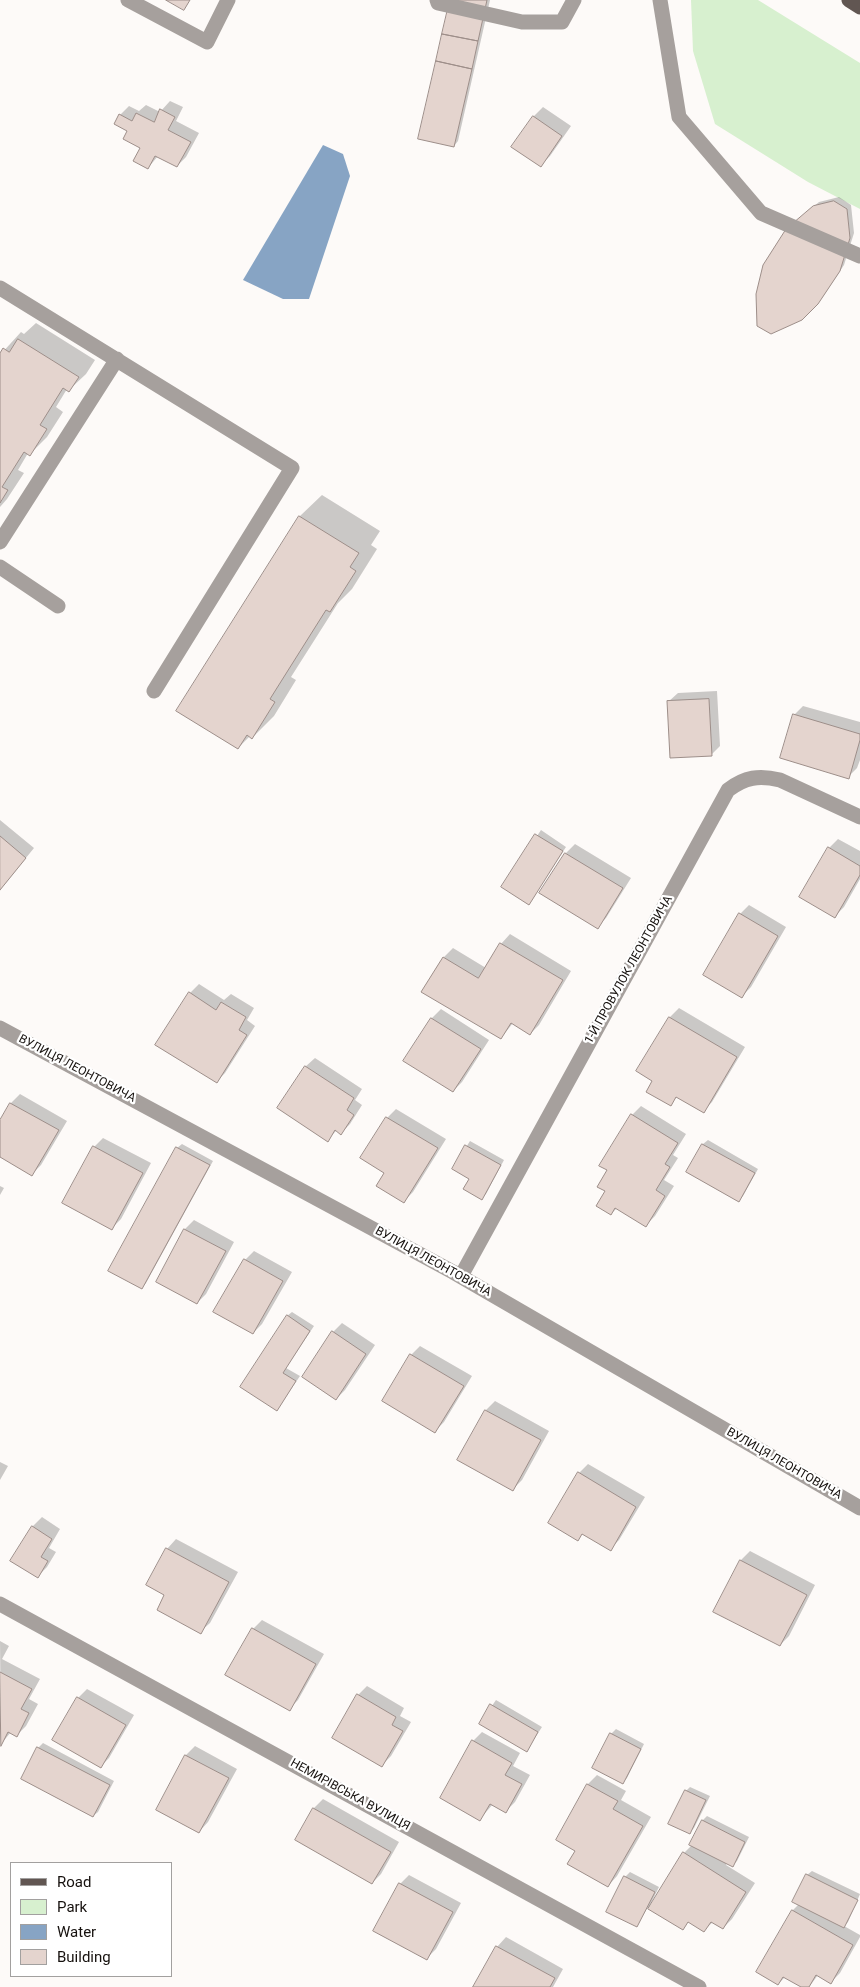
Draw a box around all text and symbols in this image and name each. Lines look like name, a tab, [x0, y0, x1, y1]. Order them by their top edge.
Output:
street label: 1-Й ПРОВУЛОК ЛЕОНТОВИЧА	[582, 893, 676, 1047]
street label: ВУЛИЦЯ ЛЕОНТОВИЧА	[16, 1032, 138, 1106]
street label: ВУЛИЦЯ ЛЕОНТОВИЧА	[373, 1224, 493, 1300]
street label: ВУЛИЦЯ ЛЕОНТОВИЧА	[724, 1425, 844, 1503]
street label: НЕМИРІВСЬКА ВУЛИЦЯ	[288, 1756, 412, 1834]
legend	[10, 1862, 172, 1977]
text: Road	[57, 1873, 91, 1891]
text: Park	[57, 1898, 87, 1916]
text: Water	[57, 1923, 96, 1941]
text: Building	[57, 1948, 111, 1966]

